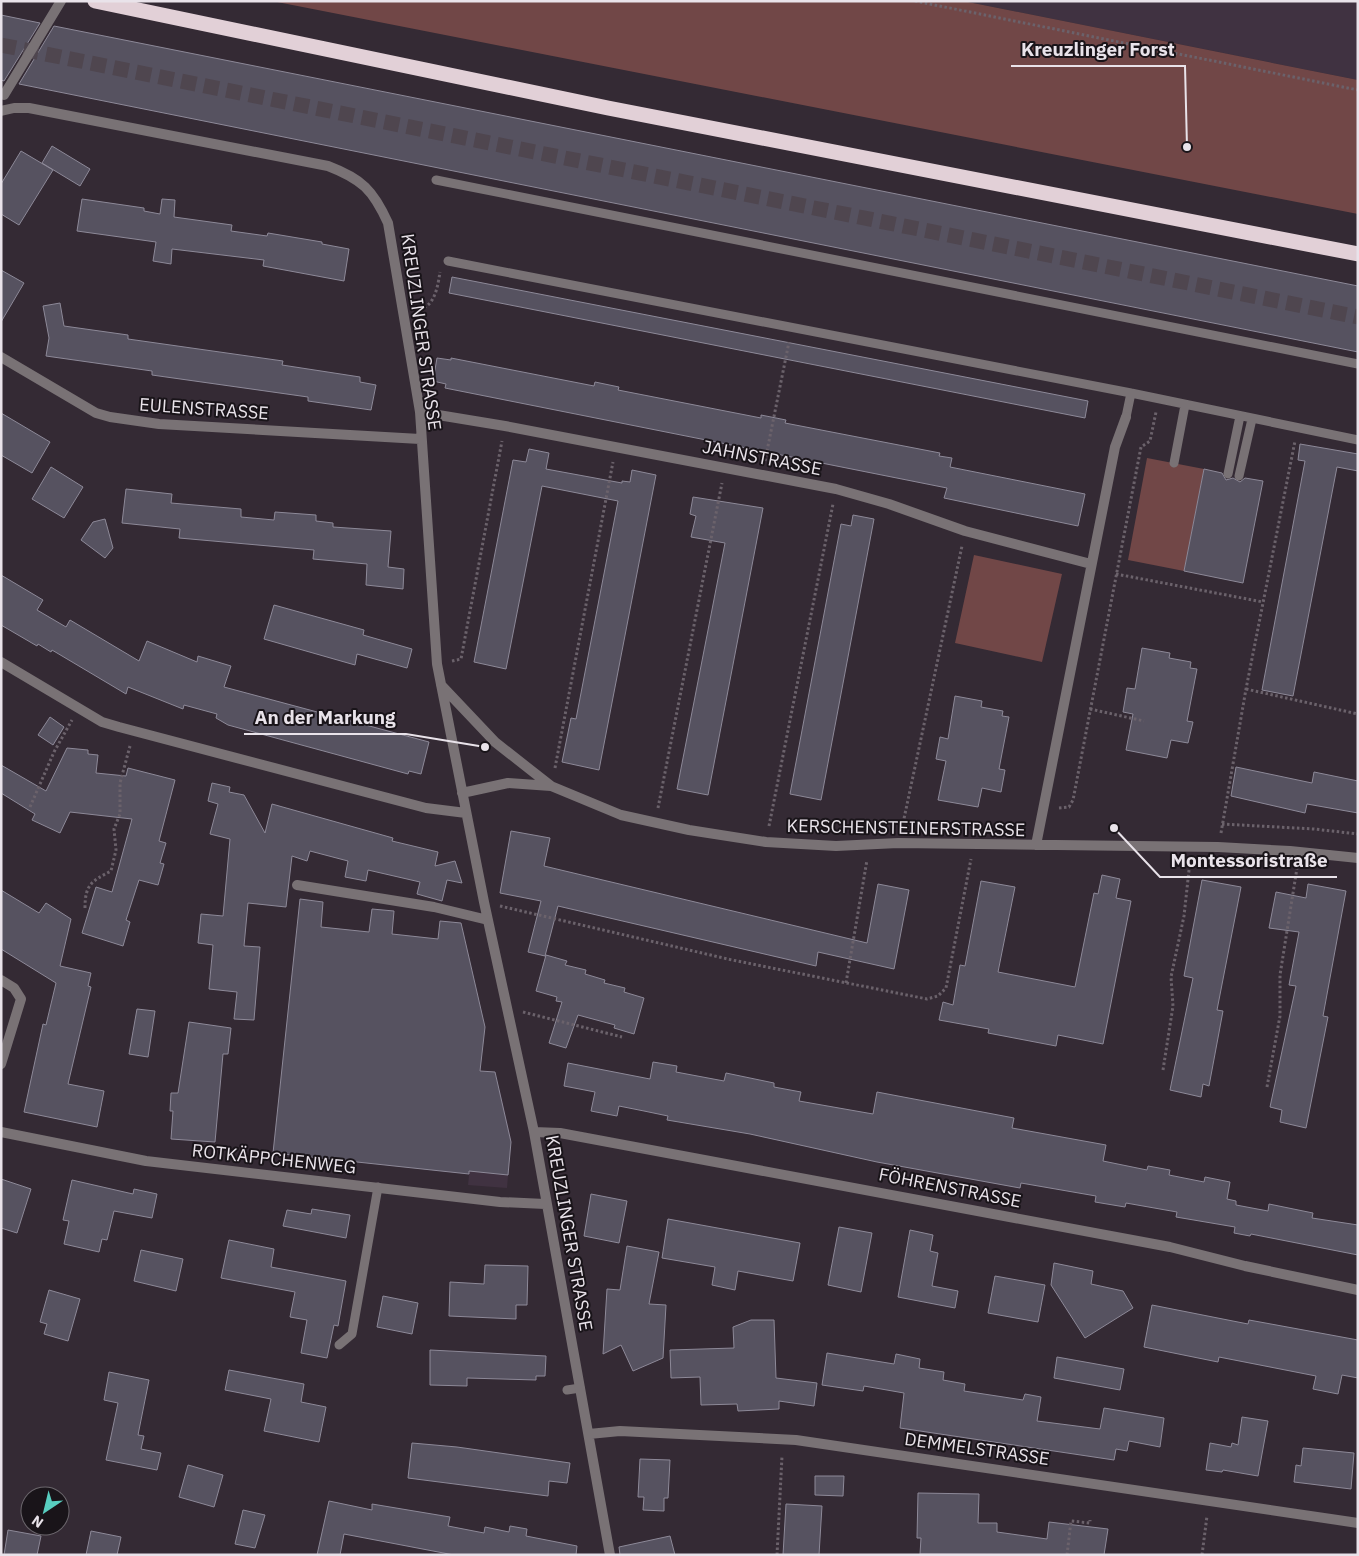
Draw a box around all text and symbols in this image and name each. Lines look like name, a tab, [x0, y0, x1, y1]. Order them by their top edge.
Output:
callout: Kreuzlinger Forst	[1011, 32, 1185, 66]
text: Kreuzlinger Forst	[1021, 37, 1175, 61]
street label: KREUZLINGER STRASSE	[396, 232, 447, 432]
street label: EULENSTRASSE	[139, 393, 270, 424]
street label: JAHNSTRASSE	[701, 435, 824, 480]
callout: An der Markung	[244, 700, 406, 734]
text: An der Markung	[254, 705, 396, 729]
street label: KERSCHENSTEINERSTRASSE	[786, 814, 1026, 841]
callout: Montessoristraße	[1160, 843, 1337, 877]
text: Montessoristraße	[1170, 848, 1328, 872]
street label: KREUZLINGER STRASSE	[541, 1133, 598, 1333]
street label: ROTKÄPPCHENWEG	[191, 1138, 357, 1179]
street label: FÖHRENSTRASSE	[877, 1162, 1023, 1213]
street label: DEMMELSTRASSE	[903, 1427, 1051, 1470]
north arrow	[20, 1486, 70, 1536]
text: N	[28, 1511, 47, 1532]

